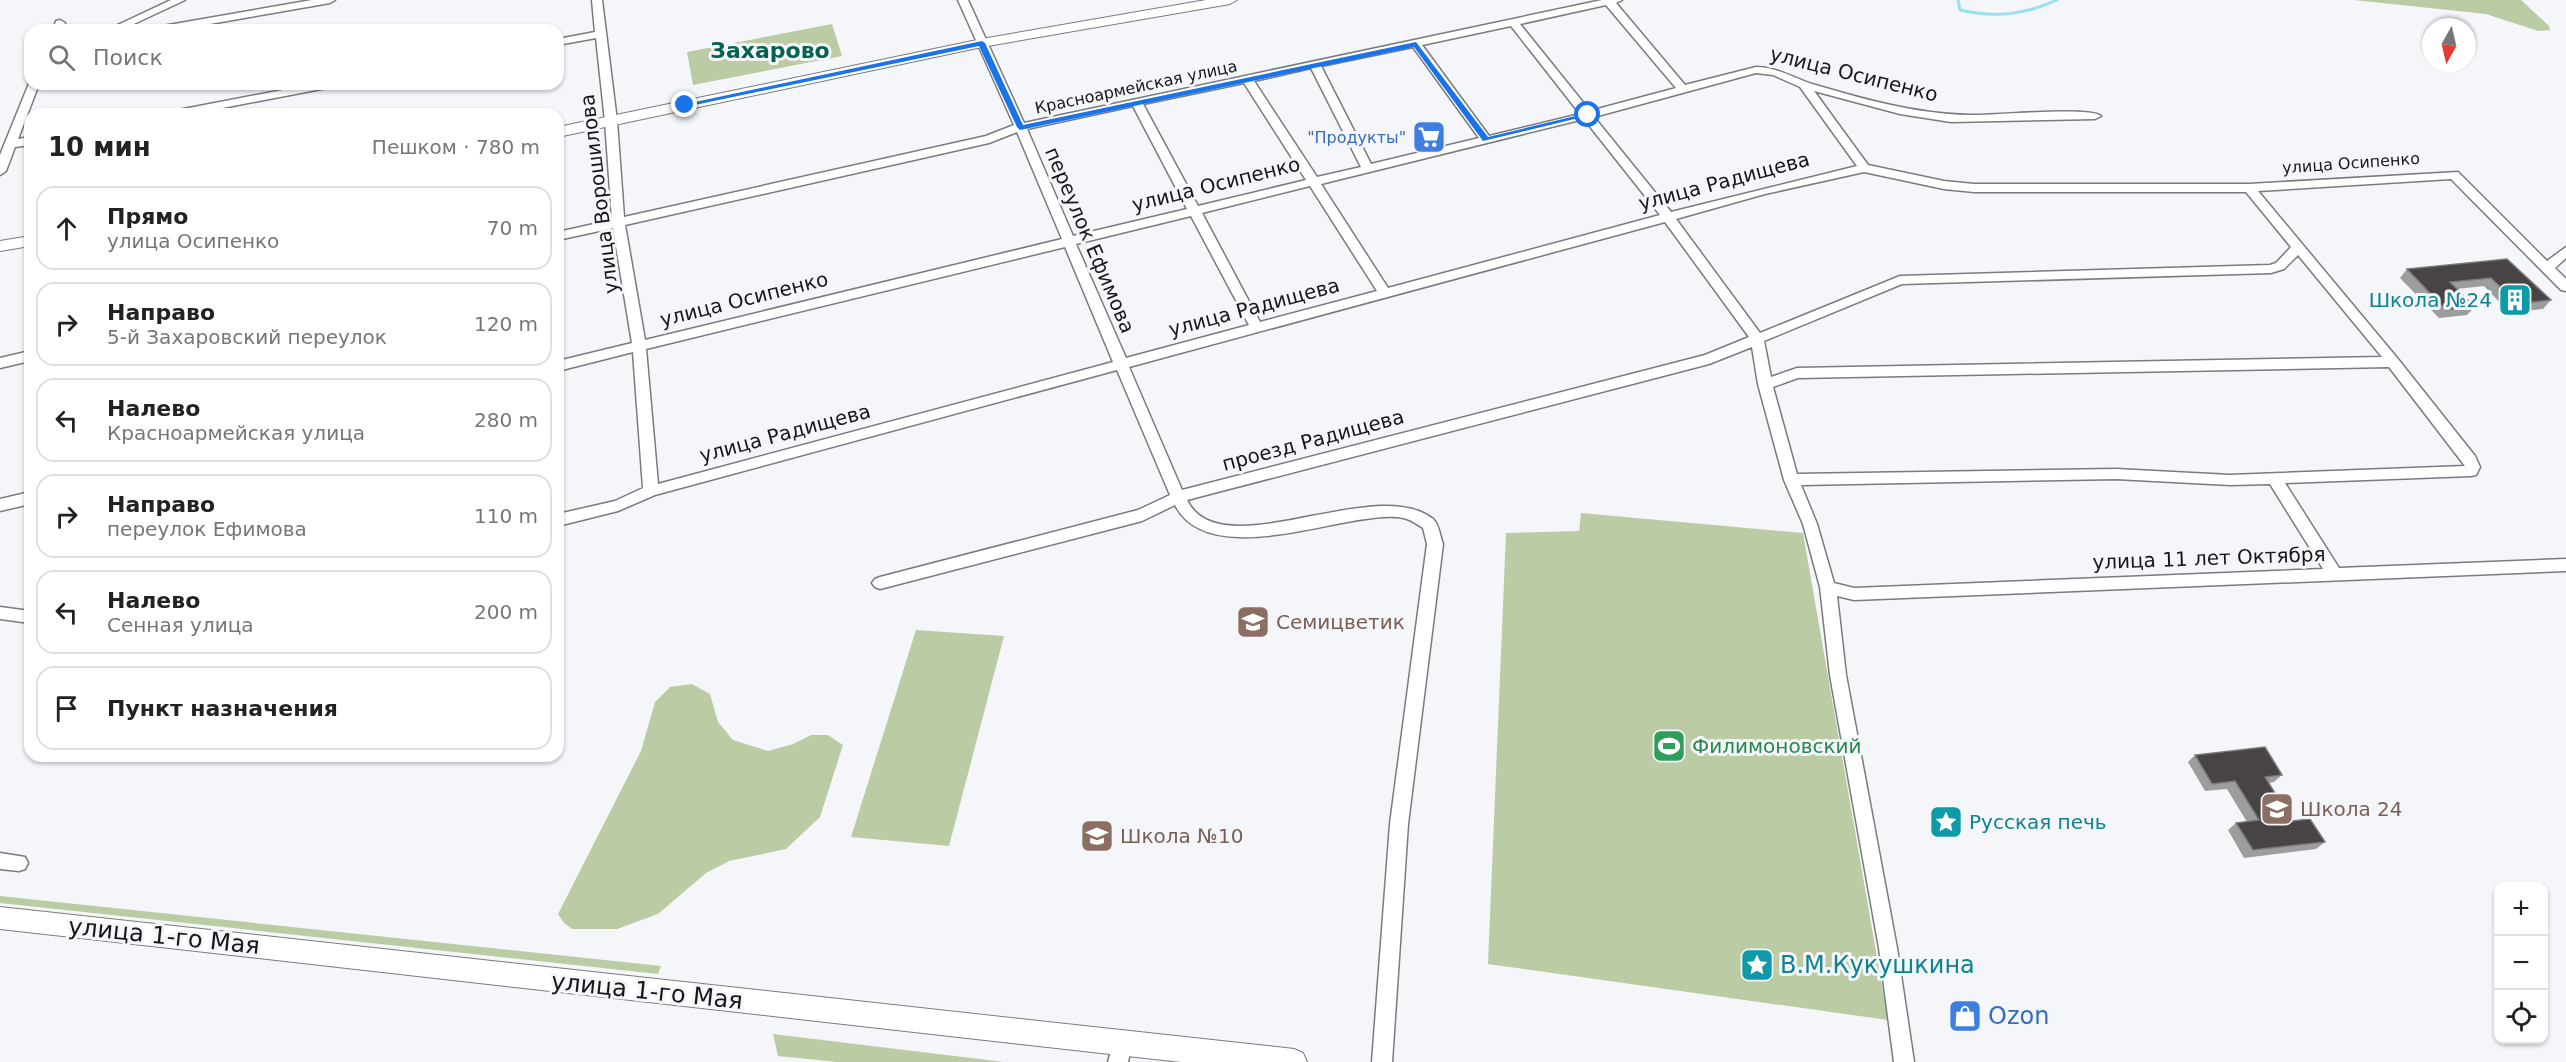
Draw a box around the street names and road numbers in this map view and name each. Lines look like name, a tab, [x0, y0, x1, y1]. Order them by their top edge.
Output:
street label: улица Осипенко	[1767, 42, 1941, 106]
street label: Красноармейская улица	[1033, 56, 1239, 118]
street label: улица Ворошилова	[575, 93, 623, 295]
street label: переулок Ефимова	[1040, 143, 1140, 337]
street label: улица Радищева	[1636, 147, 1812, 215]
street label: улица Осипенко	[2282, 149, 2420, 177]
street label: улица Осипенко	[1129, 152, 1303, 216]
street label: улица Осипенко	[657, 267, 831, 331]
street label: улица Радищева	[1166, 273, 1342, 341]
street label: улица Радищева	[697, 399, 873, 467]
street label: проезд Радищева	[1219, 404, 1407, 476]
street label: улица 11 лет Октября	[2092, 542, 2326, 574]
street label: улица 1-го Мая	[67, 912, 261, 960]
street label: улица 1-го Мая	[550, 967, 744, 1015]

